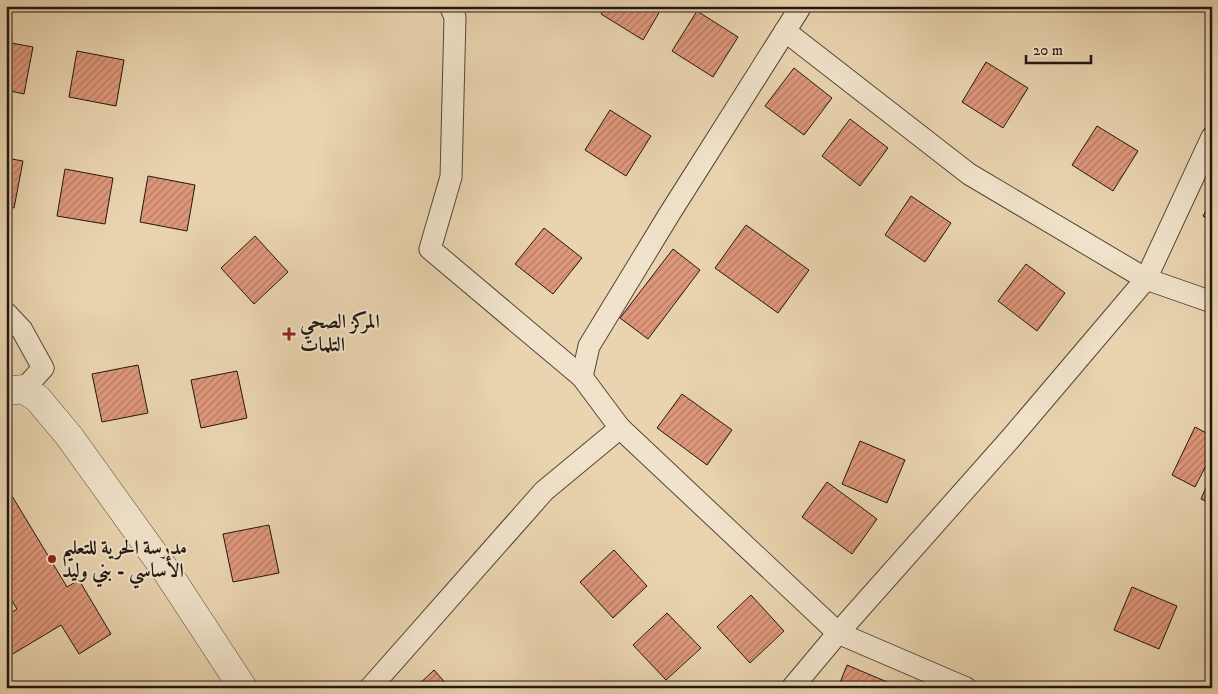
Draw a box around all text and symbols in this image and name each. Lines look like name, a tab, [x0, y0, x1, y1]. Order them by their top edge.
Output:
scale bar	[1026, 32, 1090, 64]
text: 20 m	[1033, 41, 1063, 60]
place label: المركز الصحي التلمات	[300, 310, 380, 358]
marker: المركز الصحي التلمات	[282, 327, 296, 341]
place label: مدرسة الحرية للتعليم الأساسي - بني وليد	[62, 536, 187, 589]
marker: مدرسة الحرية للتعليم الأساسي - بني وليد	[46, 553, 58, 565]

